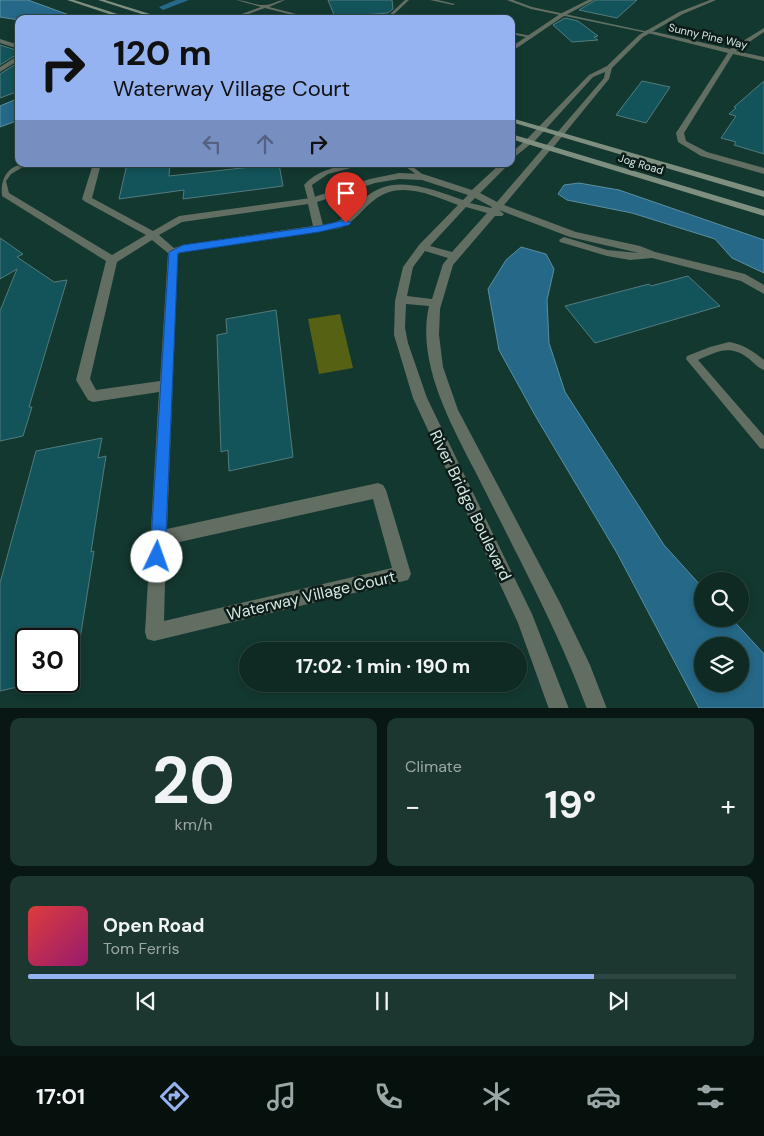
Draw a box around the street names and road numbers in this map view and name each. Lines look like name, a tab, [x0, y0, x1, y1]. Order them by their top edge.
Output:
street label: Sunny Pine Way	[667, 20, 749, 52]
street label: Jog Road	[617, 151, 665, 178]
street label: River Bridge Boulevard	[425, 426, 516, 584]
street label: Waterway Village Court	[225, 566, 397, 625]

